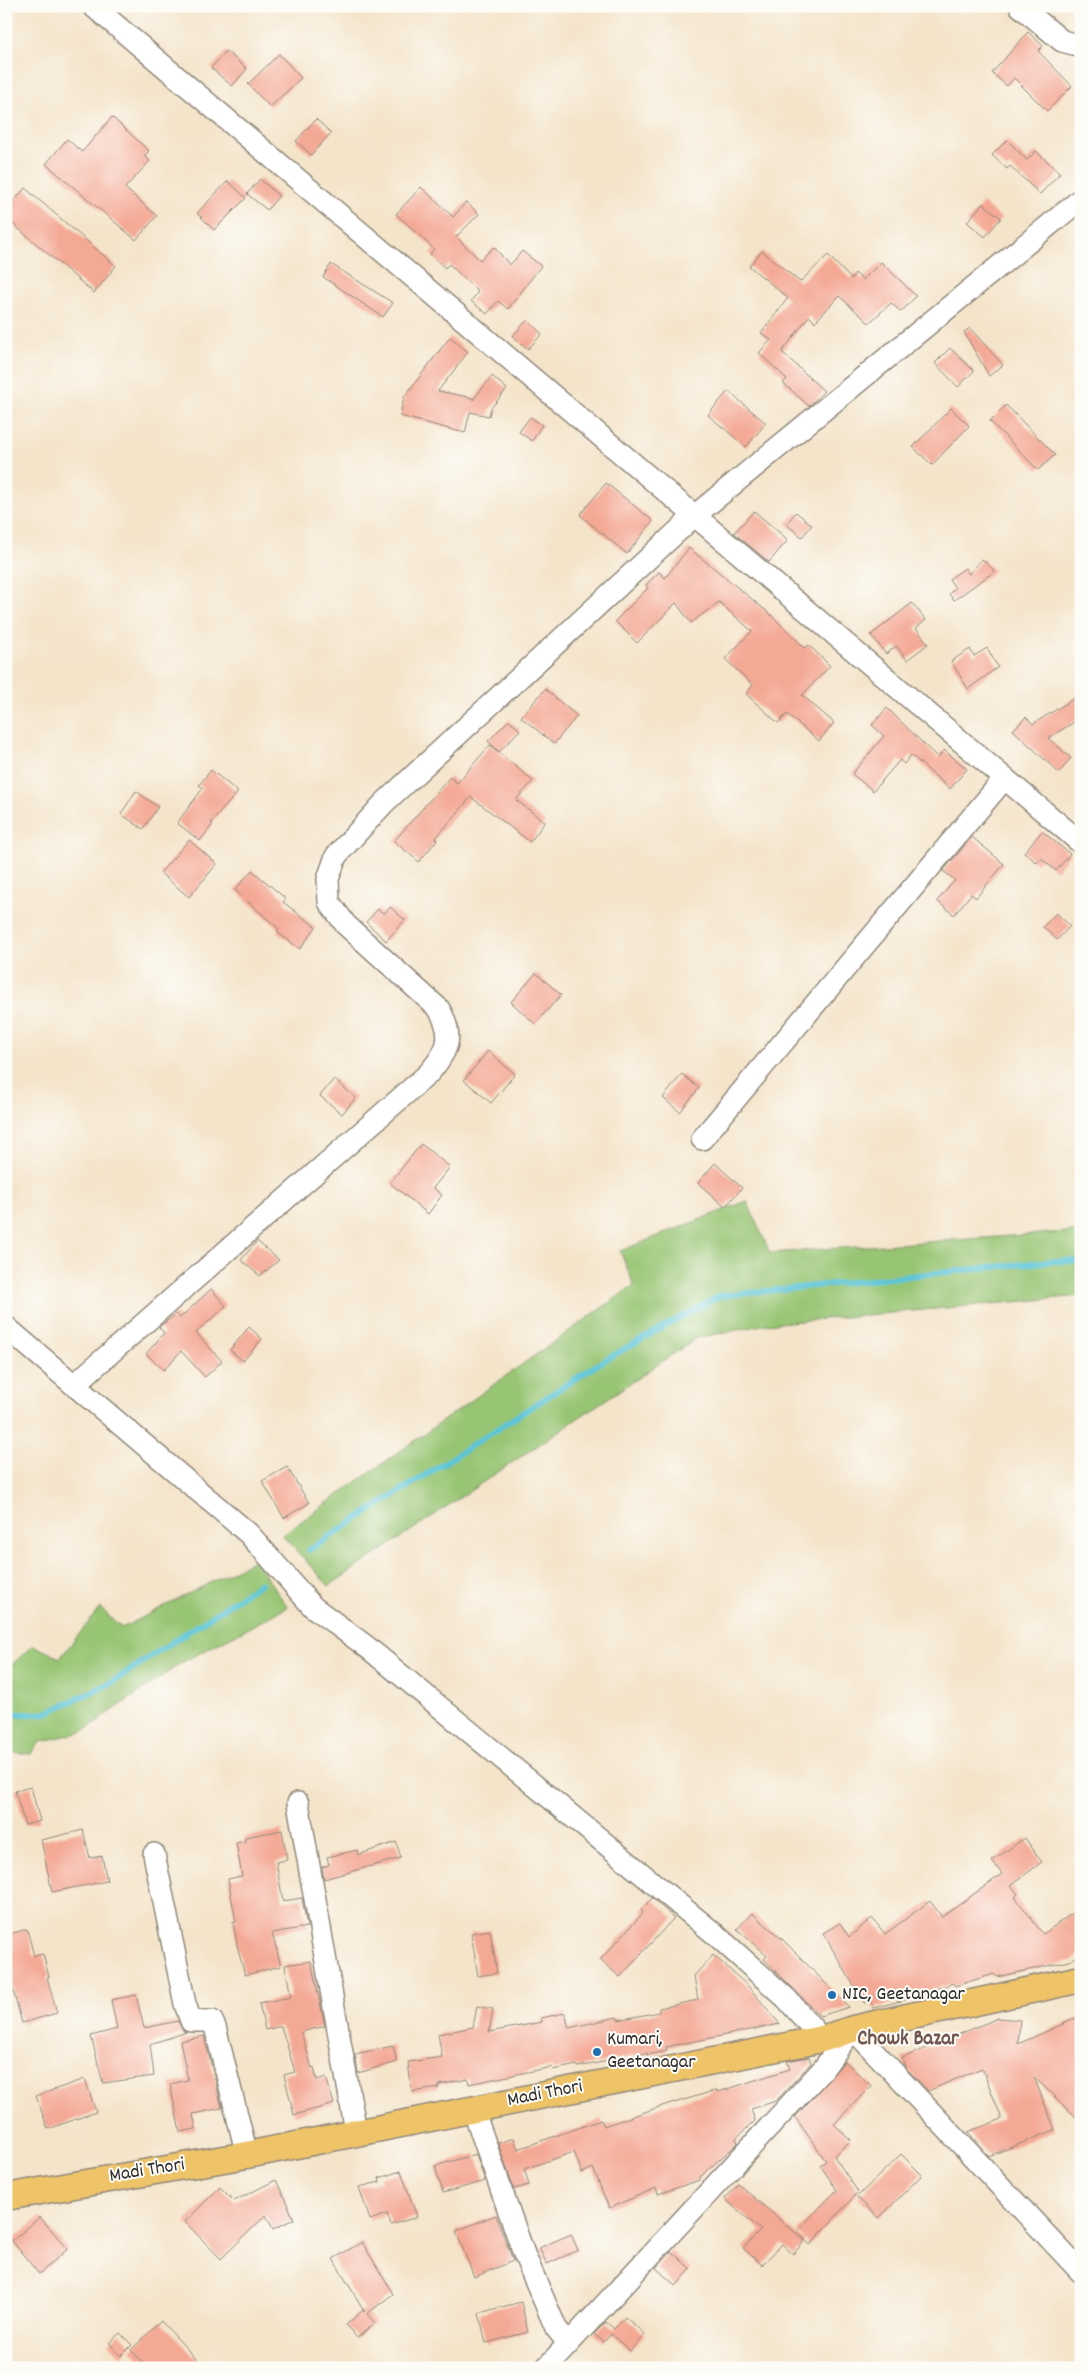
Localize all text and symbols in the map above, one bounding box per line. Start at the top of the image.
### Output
place label: NIC, Geetanagar [842,1981,966,2009]
marker: NIC, Geetanagar [826,1989,838,2001]
district label: Chowk Bazar [857,2025,960,2055]
place label: Kumari, Geetanagar [607,2026,696,2077]
marker: Kumari, Geetanagar [591,2046,603,2058]
street label: Madi Thori [505,2073,585,2115]
street label: Madi Thori [107,2151,187,2191]

